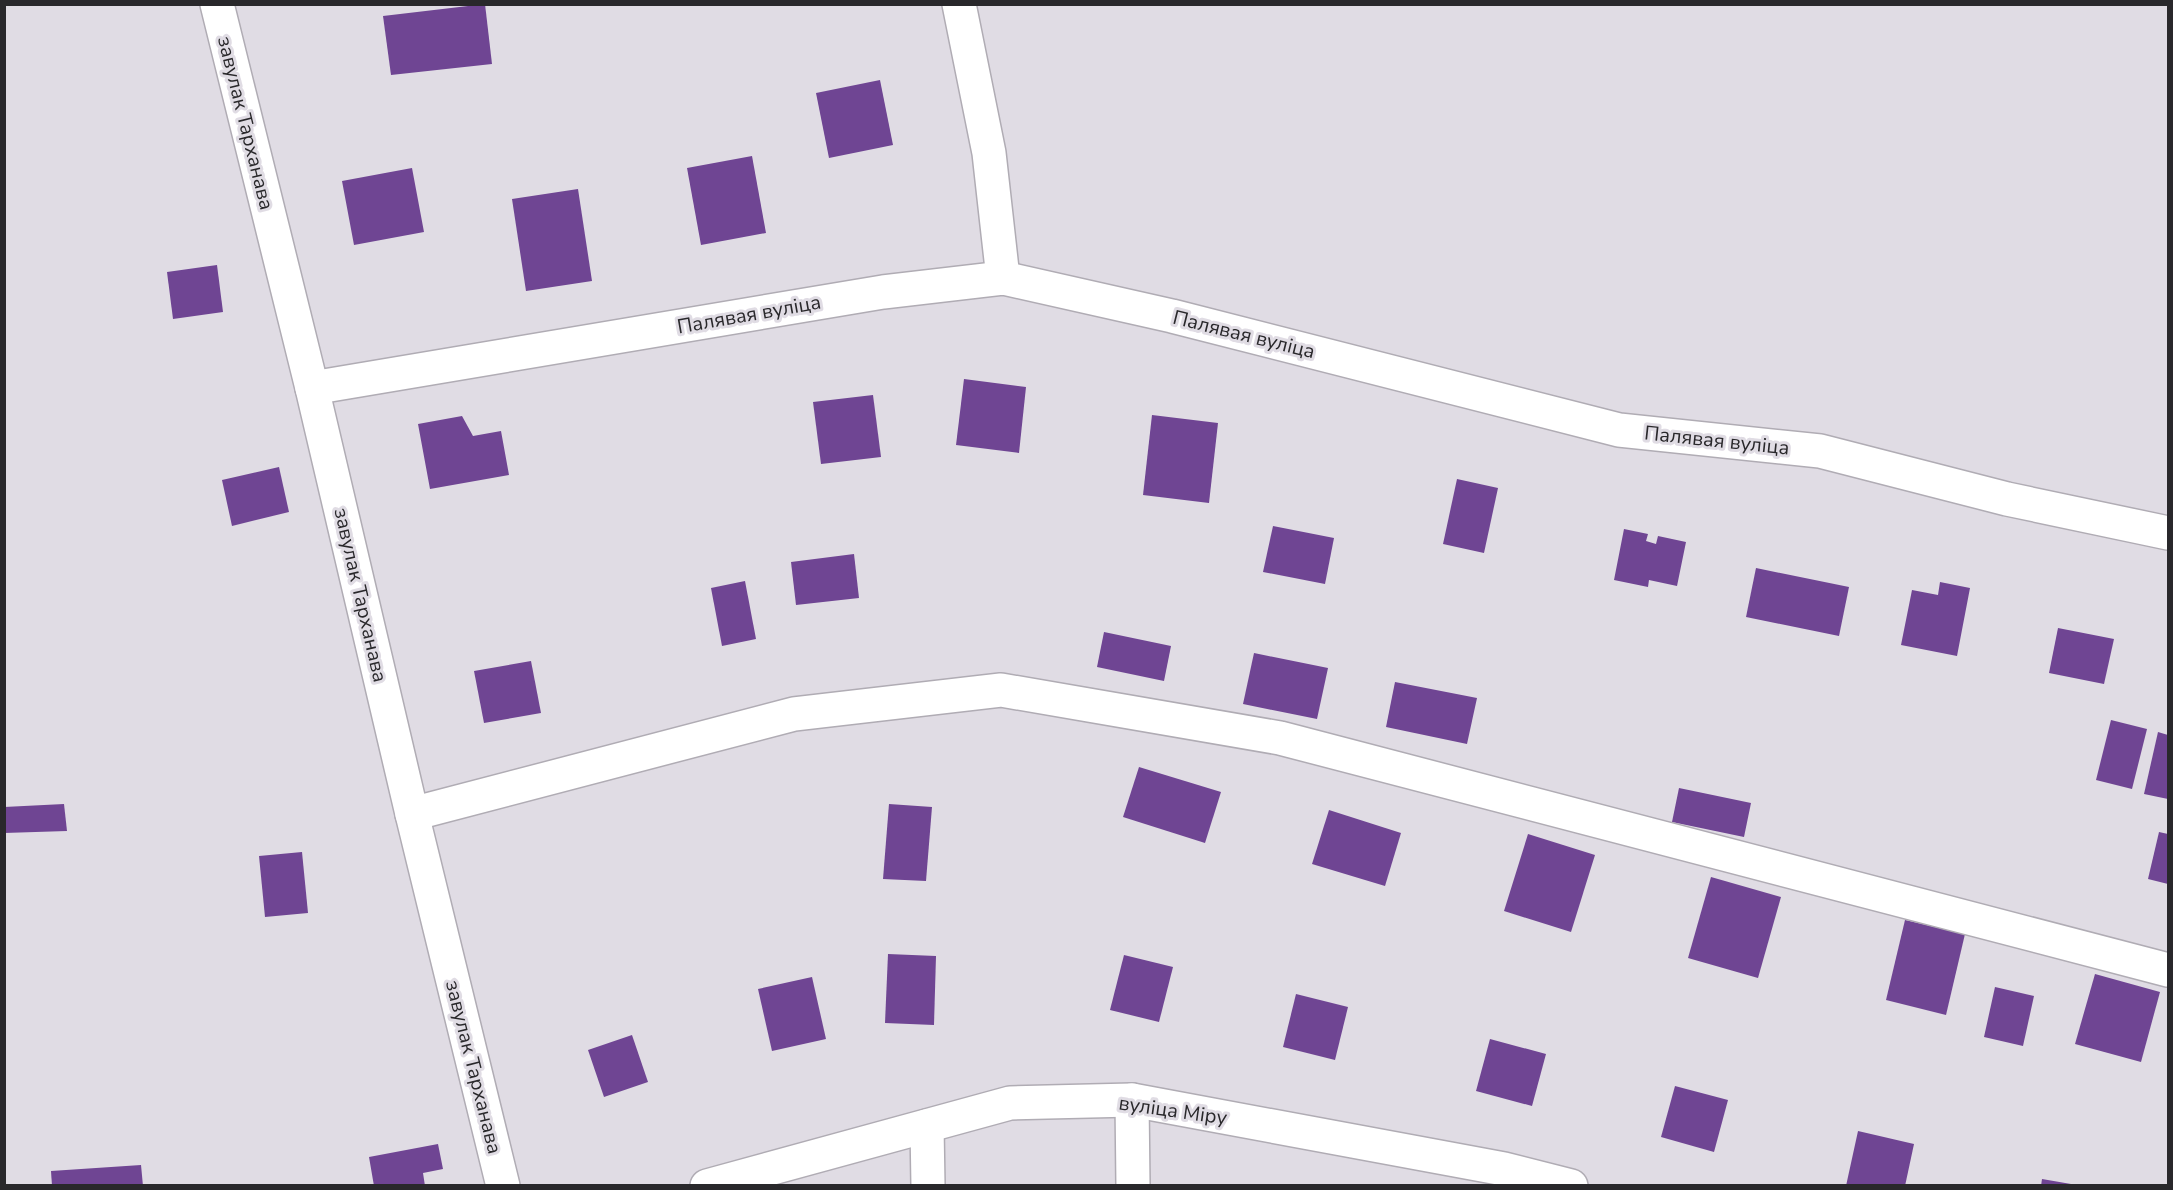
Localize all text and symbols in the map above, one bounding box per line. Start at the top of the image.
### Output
street label: завулак Тарханава [211,33,280,213]
street label: Палявая вуліца [675,289,823,340]
street label: Палявая вуліца [1170,304,1318,365]
street label: Палявая вуліца [1643,419,1791,462]
street label: завулак Тарханава [327,505,394,685]
street label: завулак Тарханава [439,977,508,1157]
street label: вуліца Міру [1117,1090,1229,1132]

